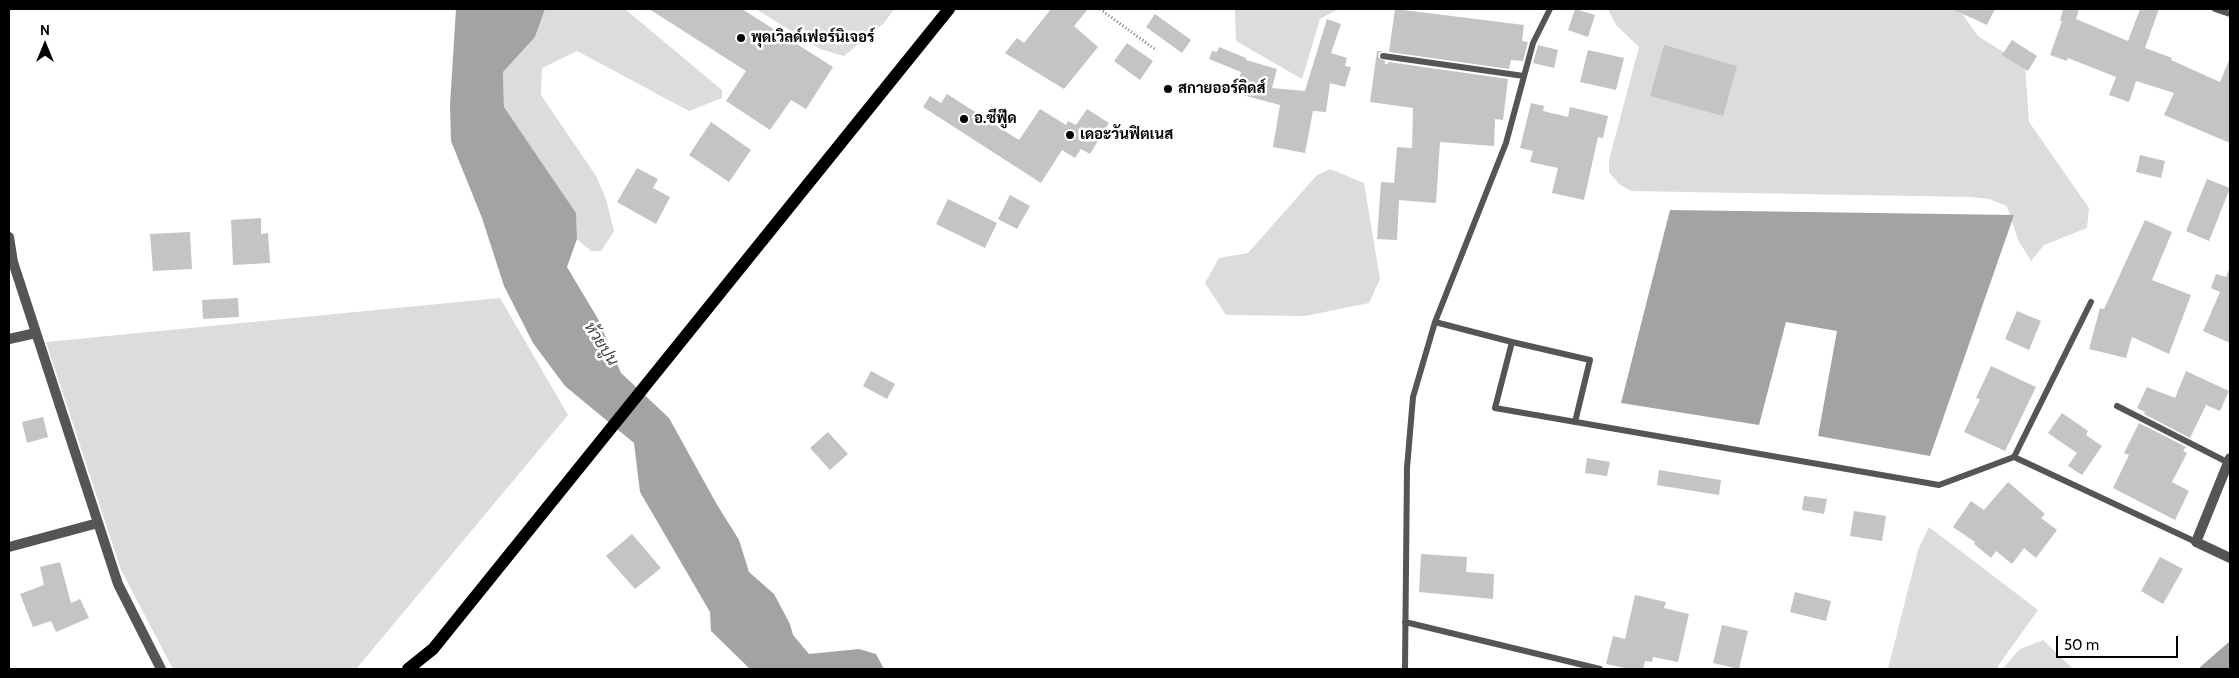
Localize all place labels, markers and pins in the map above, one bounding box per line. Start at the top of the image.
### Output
place label: พุดเวิลด์เฟอร์นิเจอร์ [751,29,875,47]
marker: พุดเวิลด์เฟอร์นิเจอร์ [735,32,747,44]
place label: สกายออร์คิดส์ [1178,80,1265,98]
marker: สกายออร์คิดส์ [1162,83,1174,95]
place label: อ.ซีฟู๊ด [974,110,1017,128]
marker: อ.ซีฟู๊ด [958,113,970,125]
place label: เดอะวันฟิตเนส [1080,126,1173,144]
marker: เดอะวันฟิตเนส [1064,129,1076,141]

